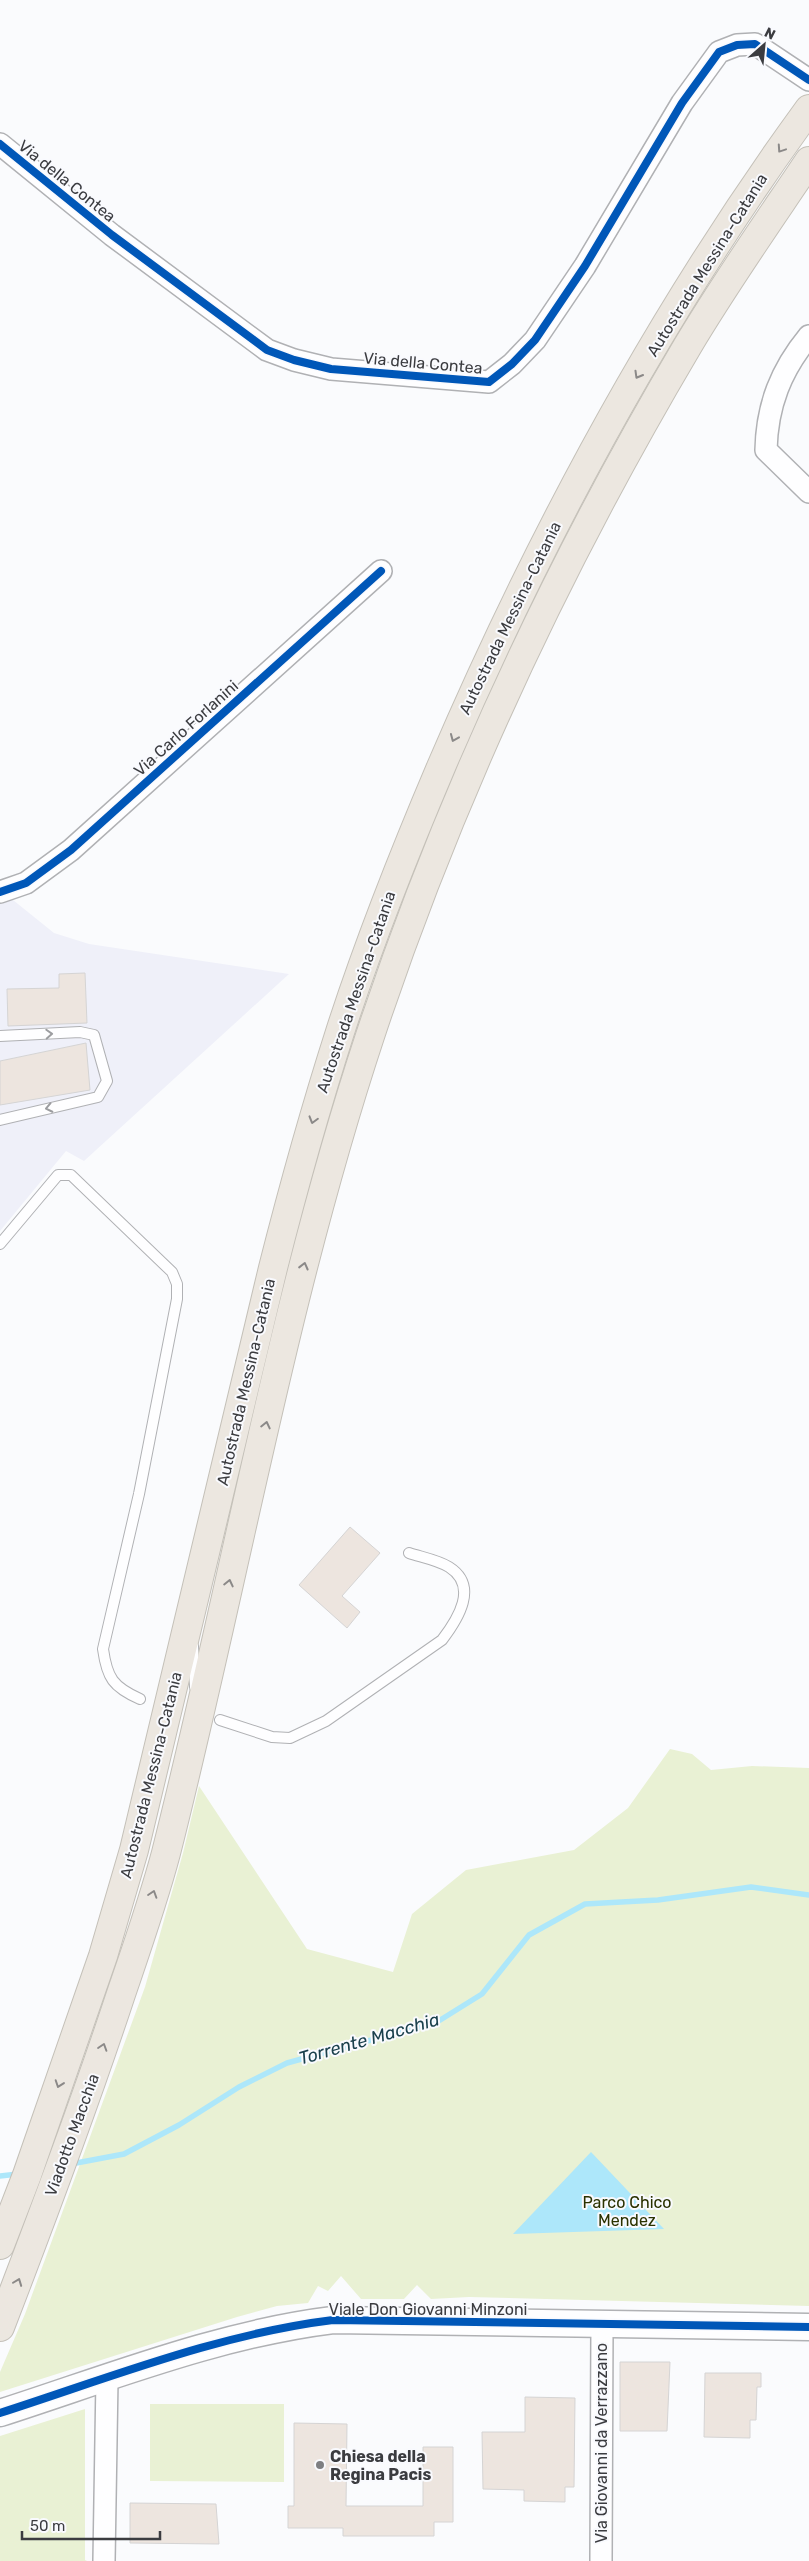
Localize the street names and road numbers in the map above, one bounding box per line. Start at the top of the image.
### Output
street label: Via della Contea [15,136,119,226]
street label: Autostrada Messina-Catania [643,170,771,360]
street label: Via della Contea [363,348,483,378]
street label: Autostrada Messina-Catania [455,518,565,718]
street label: Via Carlo Forlanini [130,676,242,780]
street label: Autostrada Messina-Catania [312,889,400,1095]
street label: Autostrada Messina-Catania [213,1276,279,1488]
street label: Autostrada Messina-Catania [116,1670,186,1880]
street label: Viadotto Macchia [41,2071,103,2199]
street label: Viale Don Giovanni Minzoni [328,2300,528,2319]
street label: Via Giovanni da Verrazzano [592,2343,611,2543]

